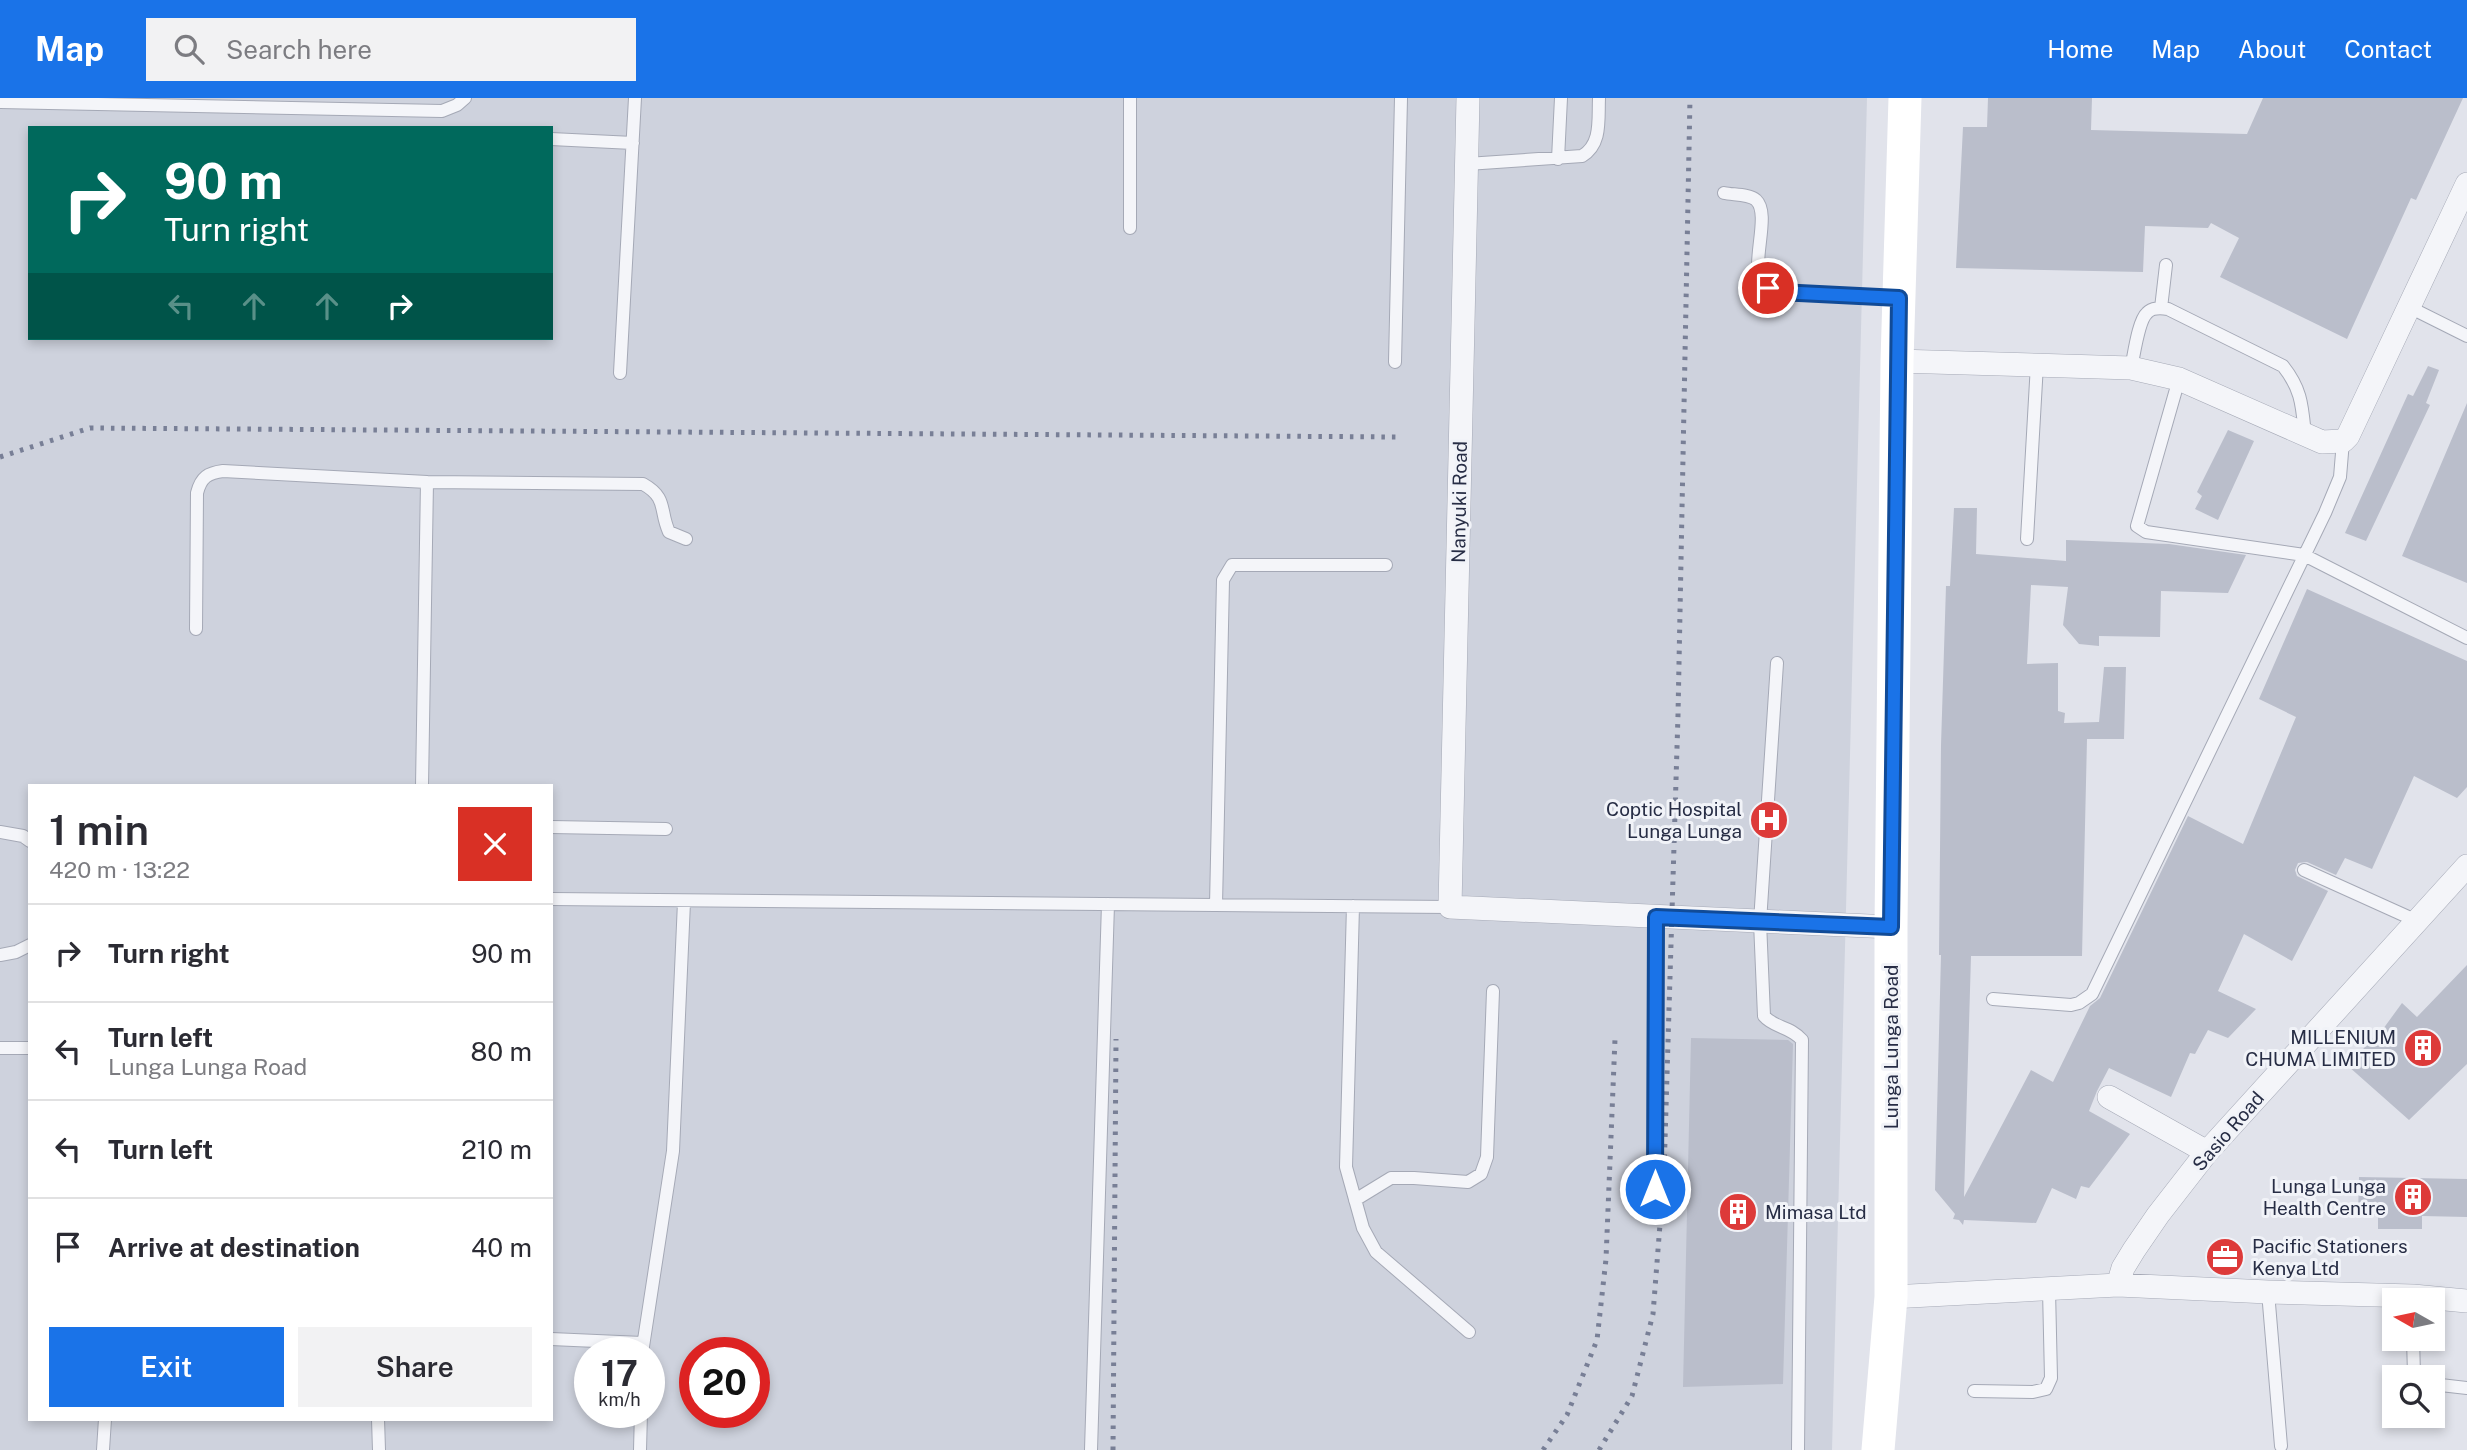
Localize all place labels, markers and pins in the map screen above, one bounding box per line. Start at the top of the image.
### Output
pin [1738,258,1798,318]
place label: Coptic Hospital Lunga Lunga [1606,798,1742,842]
hospital icon: Coptic Hospital Lunga Lunga [1748,799,1790,841]
place label: MILLENIUM CHUMA LIMITED [2245,1026,2396,1070]
building icon: MILLENIUM CHUMA LIMITED [2402,1027,2444,1069]
place label: Lunga Lunga Health Centre [2263,1175,2386,1219]
building icon: Lunga Lunga Health Centre [2392,1176,2434,1218]
building icon: Mimasa Ltd [1717,1191,1759,1233]
place label: Mimasa Ltd [1765,1201,1867,1223]
place label: Pacific Stationers Kenya Ltd [2252,1235,2408,1279]
office icon: Pacific Stationers Kenya Ltd [2204,1236,2246,1278]

